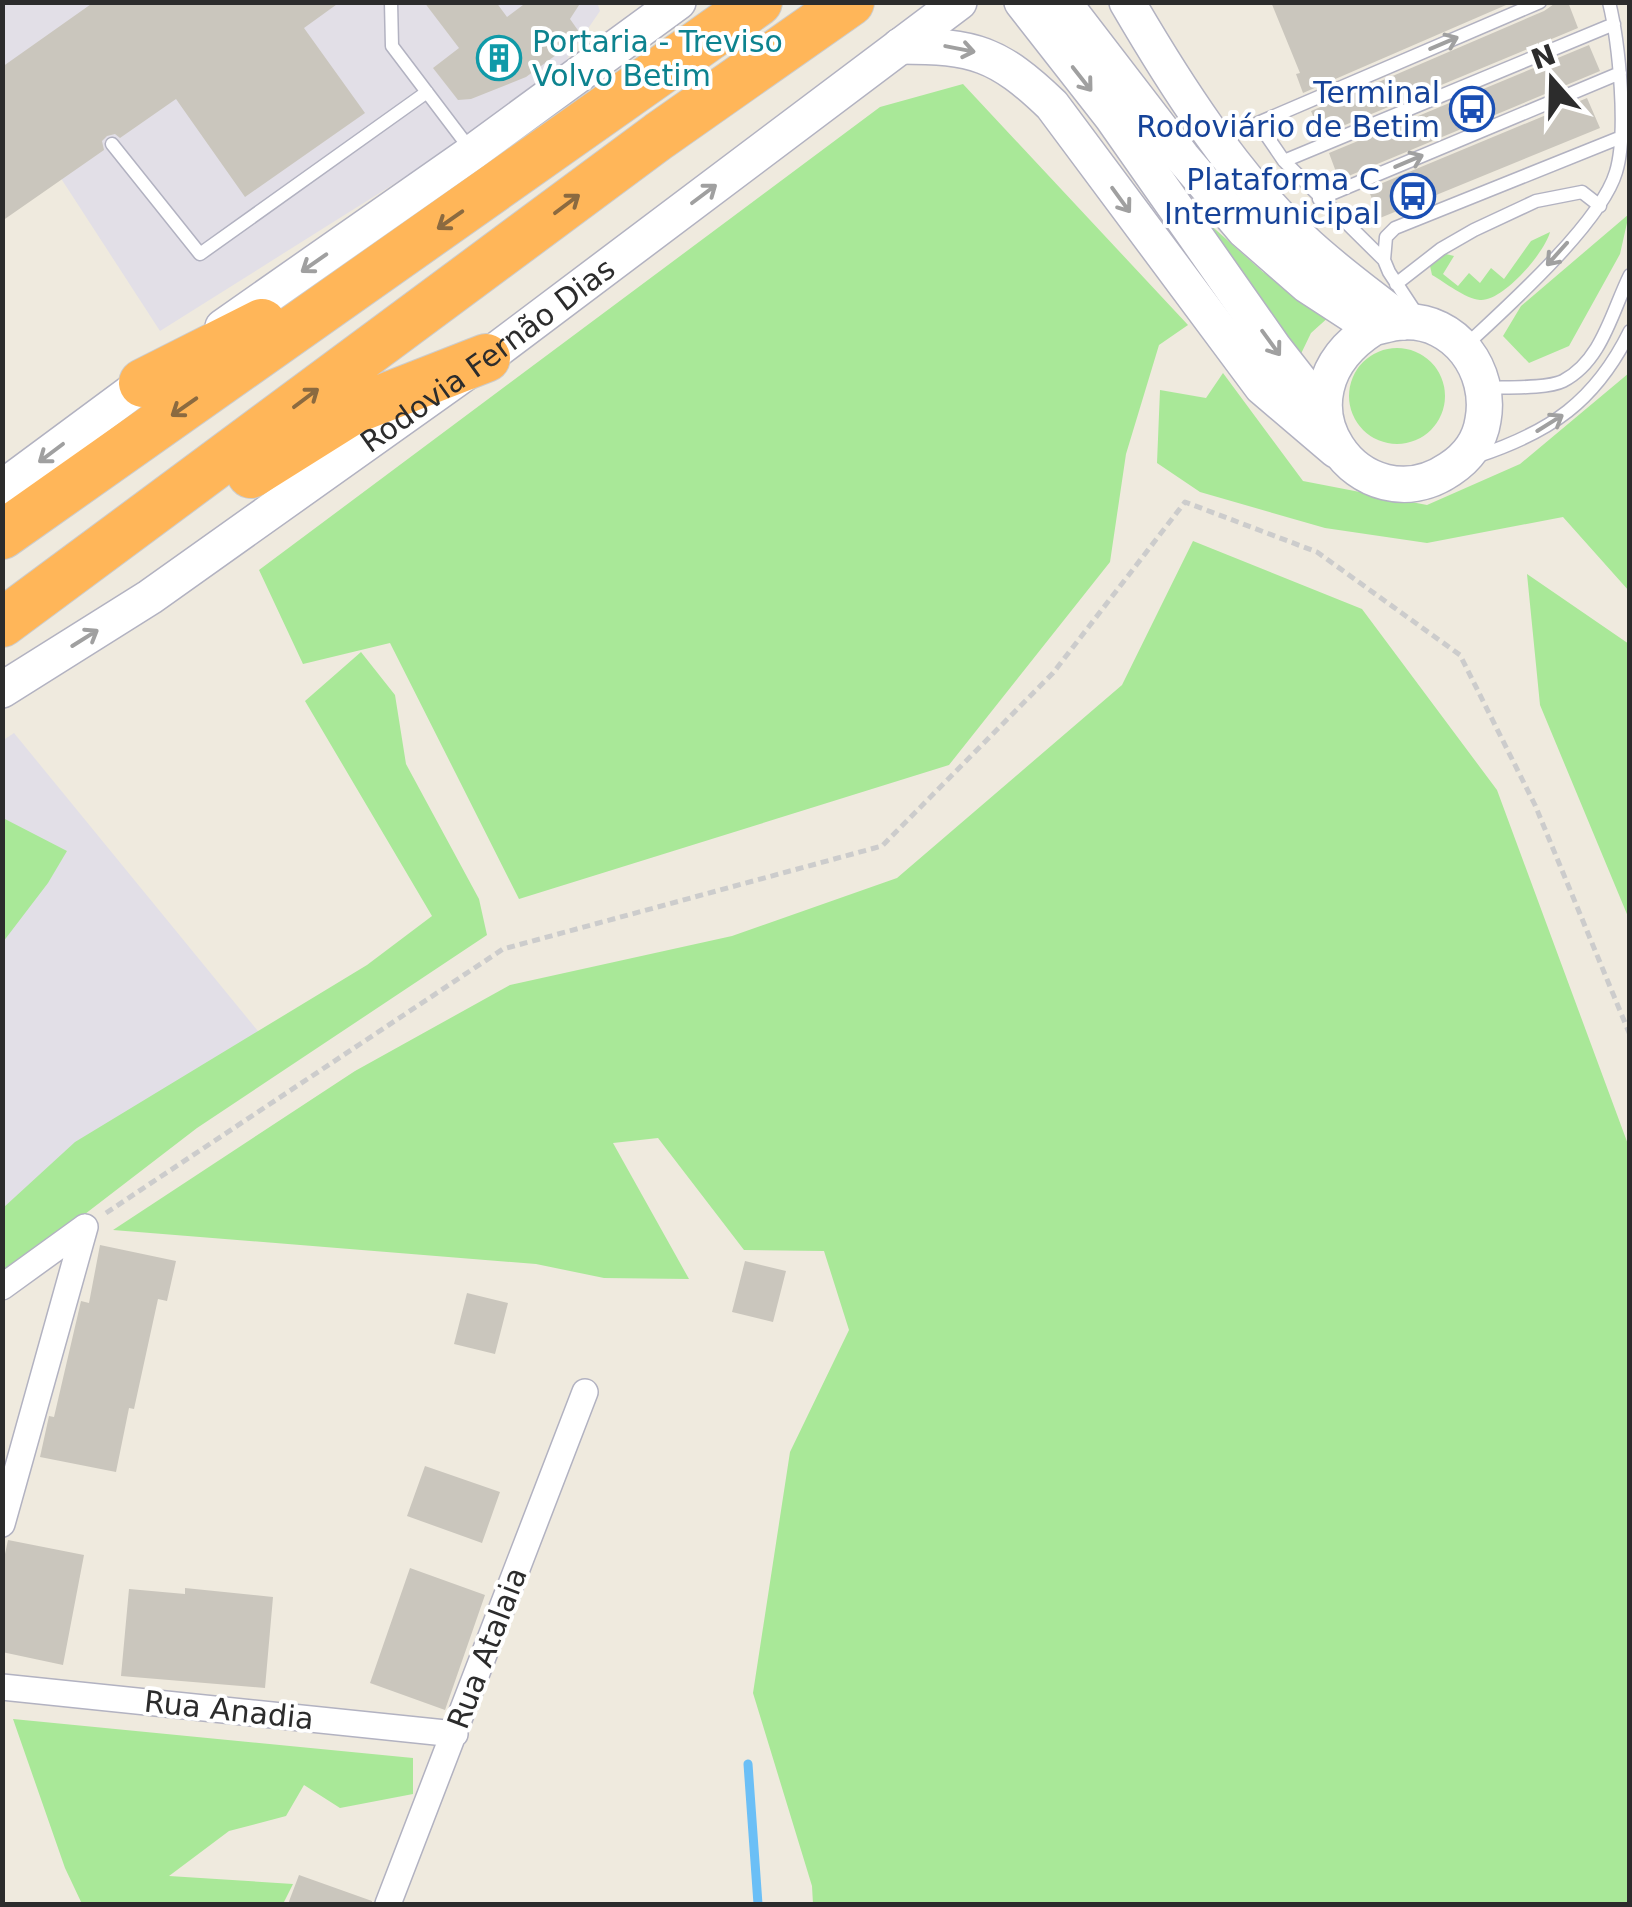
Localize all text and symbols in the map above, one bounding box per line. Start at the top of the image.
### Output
place label: Portaria - Treviso Volvo Betim [532,24,783,93]
north arrow [1502,30,1602,130]
one-way arrow [1428,33,1459,51]
building icon: Portaria - Treviso Volvo Betim [476,35,522,81]
text: N [1527,37,1560,76]
one-way arrow [943,41,975,60]
one-way arrow [1071,65,1092,92]
place label: Terminal Rodoviário de Betim [1136,75,1440,144]
bus stop icon: Terminal Rodoviário de Betim [1449,86,1495,132]
one-way arrow [1393,151,1424,169]
place label: Plataforma C Intermunicipal [1164,162,1380,231]
bus stop icon: Plataforma C Intermunicipal [1390,173,1436,219]
one-way arrow [690,184,717,205]
one-way arrow [1110,185,1131,213]
one-way arrow [553,194,580,215]
one-way arrow [436,209,464,230]
one-way arrow [1546,241,1569,266]
street label: Rodovia Fernão Dias [354,250,621,459]
one-way arrow [301,252,329,273]
one-way arrow [1260,329,1281,356]
one-way arrow [292,388,319,409]
one-way arrow [171,396,198,417]
one-way arrow [1535,413,1564,434]
one-way arrow [38,442,64,464]
one-way arrow [70,628,99,648]
street label: Rua Atalaia [440,1562,534,1734]
street label: Rua Anadia [143,1684,315,1736]

